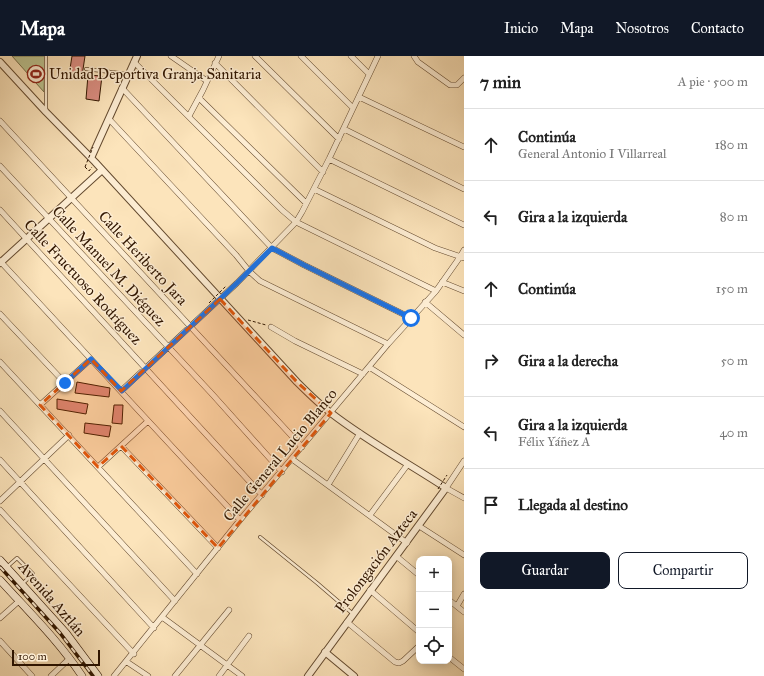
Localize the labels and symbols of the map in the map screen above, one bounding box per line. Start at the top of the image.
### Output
sports icon: Unidad Deportiva Granja Sanitaria [26,64,46,84]
place label: Unidad Deportiva Granja Sanitaria [49,65,262,83]
street label: Calle Manuel M. Diéguez [49,202,169,330]
street label: Calle Heriberto Jara [94,207,192,310]
street label: Calle Fructuoso Rodríguez [20,216,146,348]
route start [402,309,420,327]
route end [56,374,74,392]
street label: Calle General Lucio Blanco [219,385,341,525]
street label: Prolongación Azteca [331,505,421,616]
street label: Avenida Aztlán [14,557,89,640]
scale bar [12,648,100,667]

